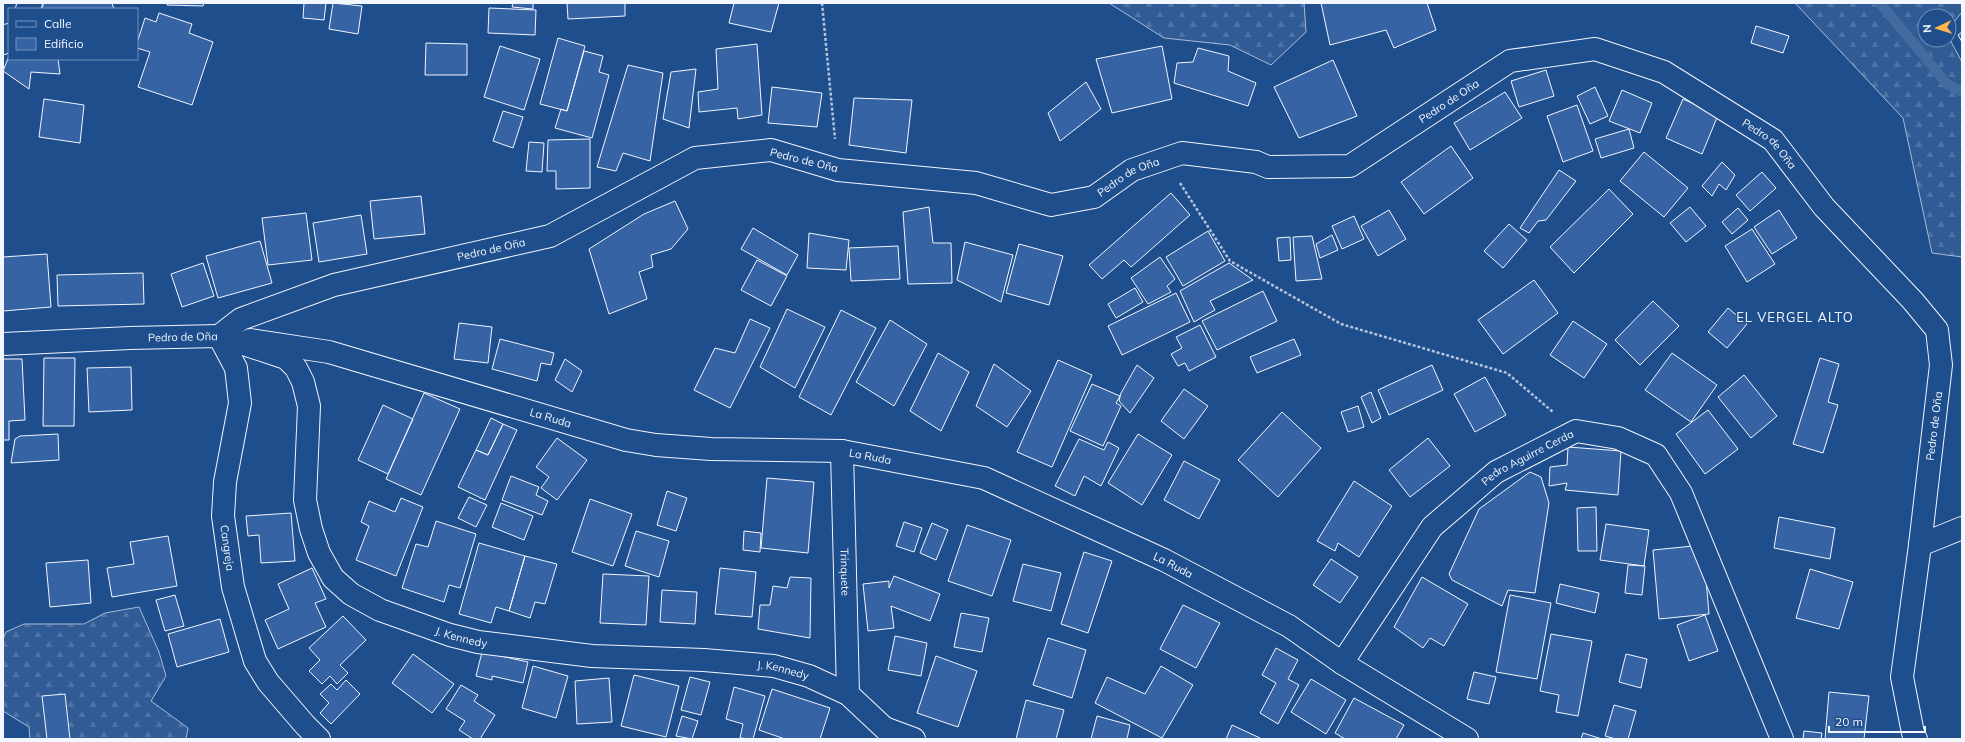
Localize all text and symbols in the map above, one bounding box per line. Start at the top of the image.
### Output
legend [8,8,138,60]
north arrow [1917,8,1957,48]
text: Calle [44,16,71,31]
text: N [1920,24,1934,33]
text: Edificio [44,36,84,51]
street label: Pedro de Oña [1416,76,1482,126]
street label: Pedro de Oña [1740,116,1800,172]
street label: Pedro de Oña [769,145,839,175]
street label: Pedro de Oña [1094,154,1161,200]
street label: Pedro de Oña [456,235,527,264]
district label: EL VERGEL ALTO [1736,309,1854,325]
street label: Pedro de Oña [148,329,218,345]
street label: Pedro de Oña [1923,391,1945,461]
street label: La Ruda [528,405,573,430]
street label: Pedro Aguirre Cerda [1478,426,1576,488]
street label: La Ruda [848,446,893,467]
street label: Cangreja [217,524,238,572]
street label: Trinquete [837,548,853,596]
street label: La Ruda [1151,549,1195,581]
street label: J. Kennedy [434,623,488,650]
street label: J. Kennedy [756,658,811,683]
scale bar [1829,708,1925,734]
text: 20 m [1835,714,1863,729]

